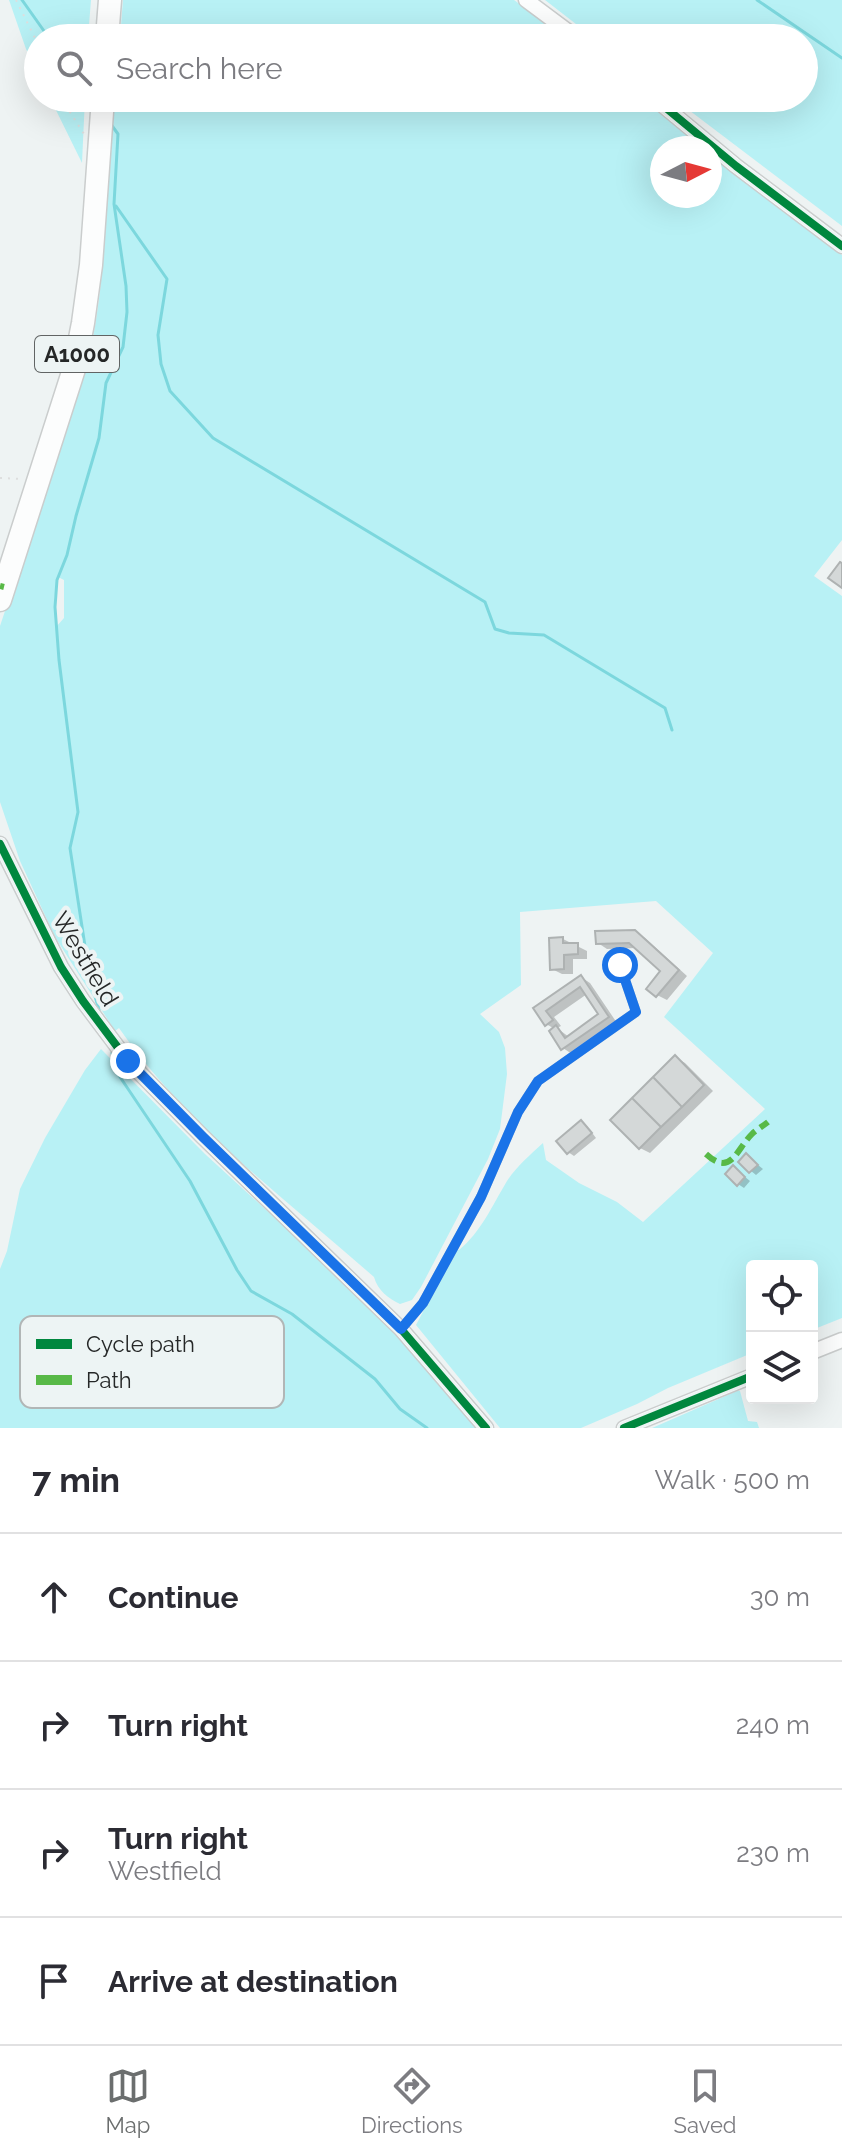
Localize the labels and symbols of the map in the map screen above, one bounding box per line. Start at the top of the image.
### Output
north arrow [650,136,722,208]
road number: A1000 [35,336,119,372]
street label: Westfield [46,906,125,1011]
route start [602,947,638,983]
route end [110,1043,146,1079]
legend [20,1316,284,1408]
text: Cycle path [86,1331,195,1357]
text: Path [86,1367,132,1393]

